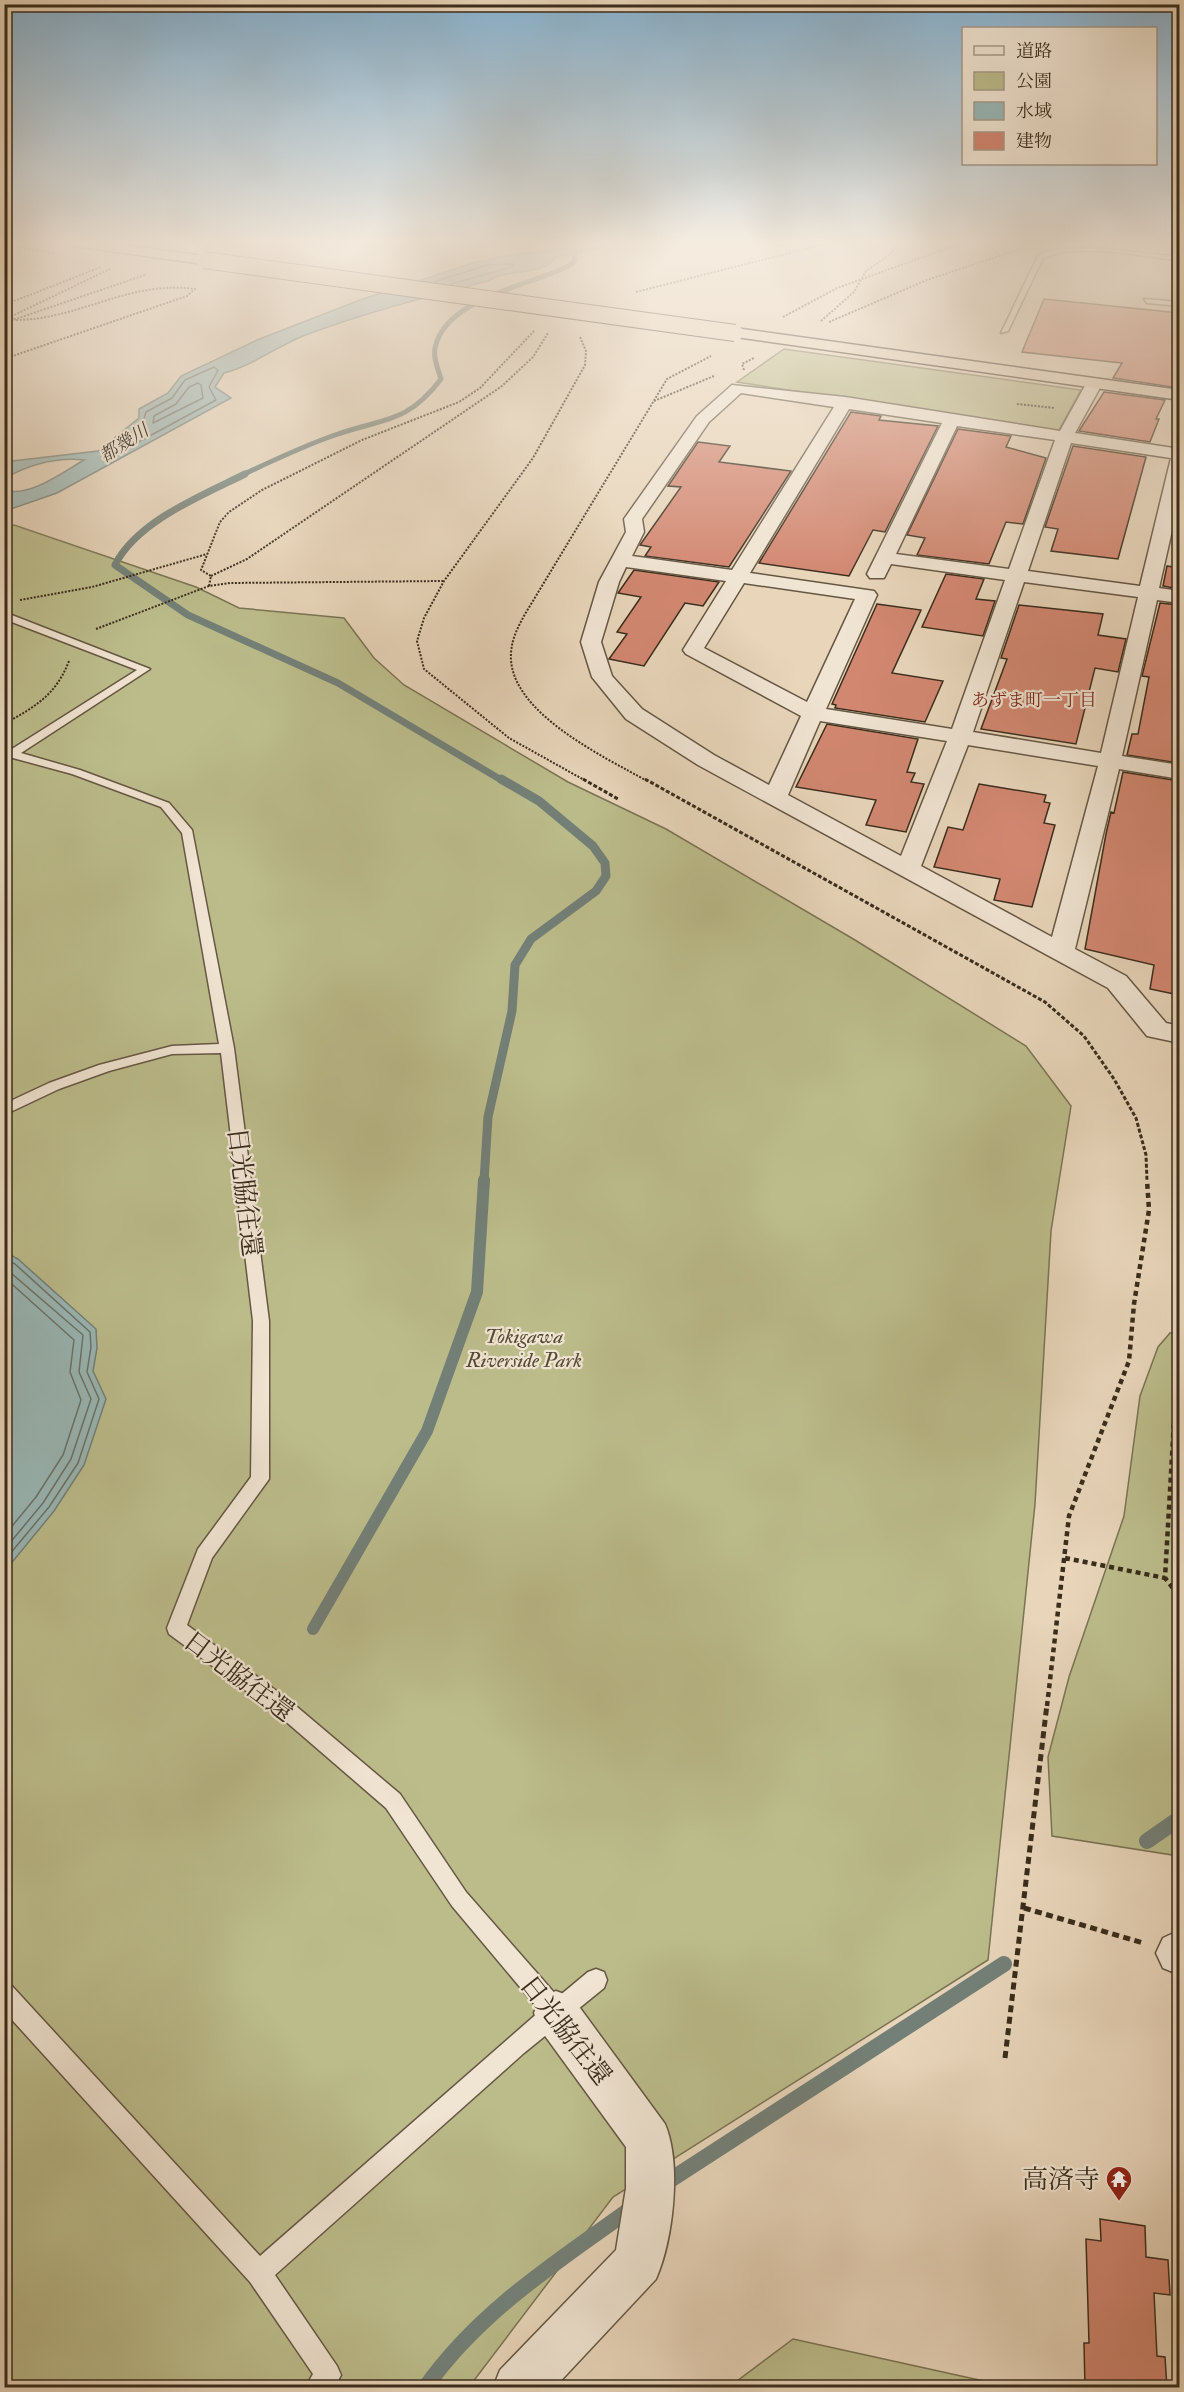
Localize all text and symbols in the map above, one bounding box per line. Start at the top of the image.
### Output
legend [962,27,1157,165]
text: 道路 [1016,40,1052,63]
text: 公園 [1016,70,1052,93]
text: 水域 [1016,100,1052,123]
text: 建物 [1016,130,1052,153]
water label: 都幾川 [95,418,155,468]
district label: あずま町一丁目 [971,689,1097,712]
street label: 日光脇往還 [220,1126,268,1259]
park label: Tokigawa Riverside Park [465,1323,582,1374]
street label: 日光脇往還 [177,1625,300,1729]
street label: 日光脇往還 [513,1970,618,2092]
place label: 高済寺 [1022,2164,1100,2196]
temple icon: 高済寺 [1104,2164,1134,2202]

